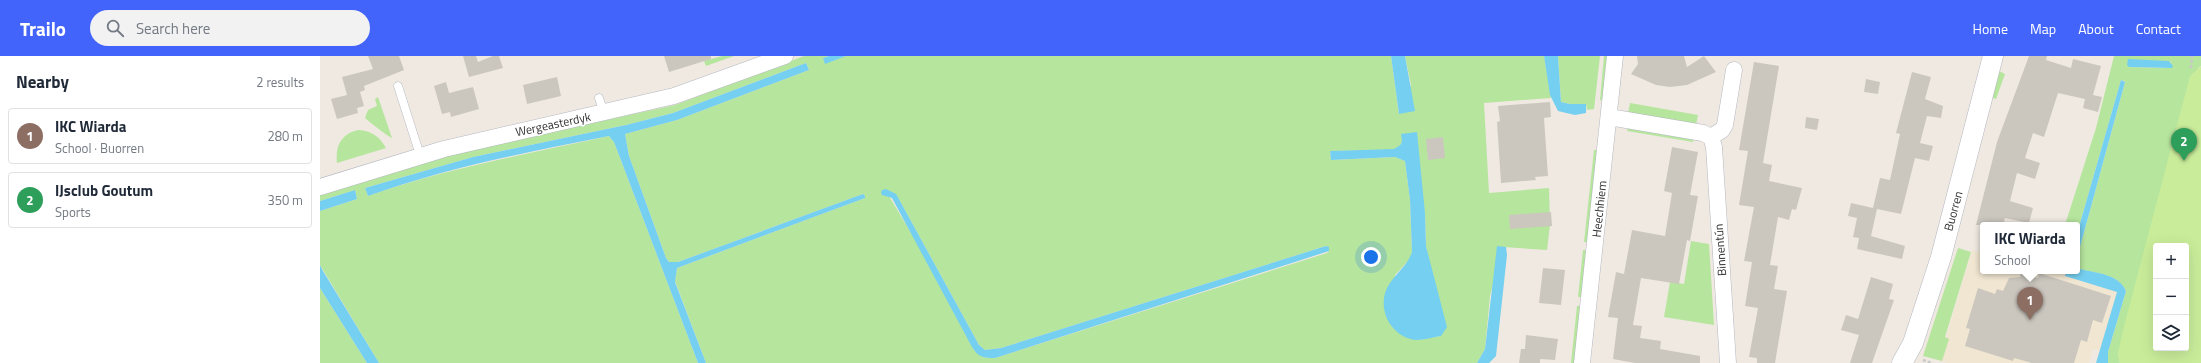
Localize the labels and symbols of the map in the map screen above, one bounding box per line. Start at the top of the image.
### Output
street label: Wergeasterdyk [514,107,593,141]
pin: 2 [2171,128,2197,161]
street label: Heechhiem [1587,180,1611,238]
street label: Buorren [1939,189,1967,233]
street label: Binnentún [1709,223,1731,277]
your location [1361,247,1381,267]
pin: 1 [2017,287,2043,320]

